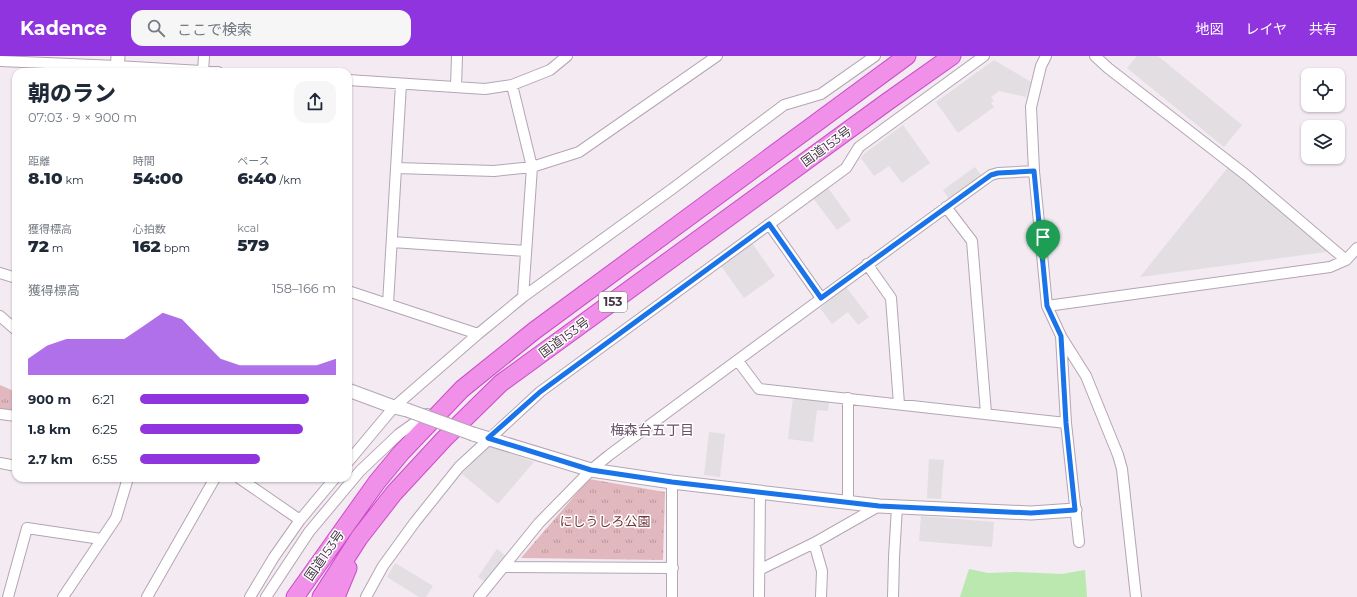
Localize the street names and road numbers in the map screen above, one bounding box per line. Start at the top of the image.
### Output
street label: 国道153号 [798,122,854,170]
road number: 153 [599,292,627,312]
street label: 国道153号 [536,313,592,361]
street label: 国道153号 [301,527,347,583]

